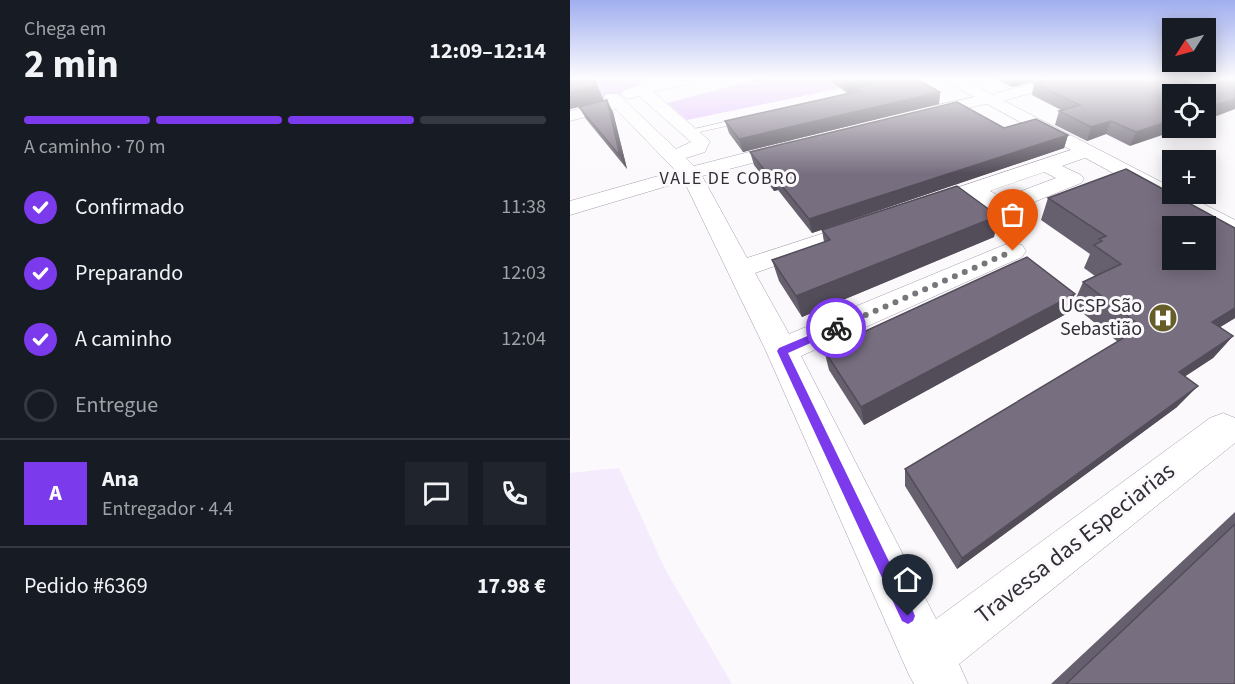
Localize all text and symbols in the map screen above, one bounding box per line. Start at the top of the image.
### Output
text: Chega em [24,15,106,43]
north arrow [1162,18,1216,72]
map controls [1162,18,1216,270]
text: 12:09–12:14 [429,35,546,67]
text: 2 min [24,37,119,93]
button: locate [1162,84,1216,138]
text: A caminho · 70 m [24,133,165,161]
button: + [1162,150,1216,204]
district label: VALE DE COBRO [660,166,798,191]
pin [987,189,1038,251]
icon: check [24,191,57,224]
text: Confirmado [75,191,184,223]
text: 11:38 [501,193,546,221]
icon: bag [996,198,1029,231]
button: − [1162,216,1216,270]
icon: check [24,257,57,290]
text: Preparando [75,257,183,289]
text: 12:03 [501,259,546,287]
place label: UCSP São Sebastião [1060,292,1142,343]
courier [806,298,866,358]
hospital icon: UCSP São Sebastião [1147,302,1179,334]
icon: bike [820,312,853,345]
icon: check [24,323,57,356]
text: A caminho [75,323,172,355]
text: 12:04 [501,325,546,353]
text: Entregue [75,389,158,421]
street label: Travessa das Especiarias [968,454,1182,632]
button: chat [405,462,468,525]
button: phone [483,462,546,525]
text: Ana [102,463,139,495]
text: A [49,477,62,509]
text: Entregador · 4.4 [102,495,233,523]
pin [882,554,933,616]
icon: home [891,563,924,596]
text: Pedido #6369 [24,570,148,602]
text: 17.98 € [477,570,546,602]

